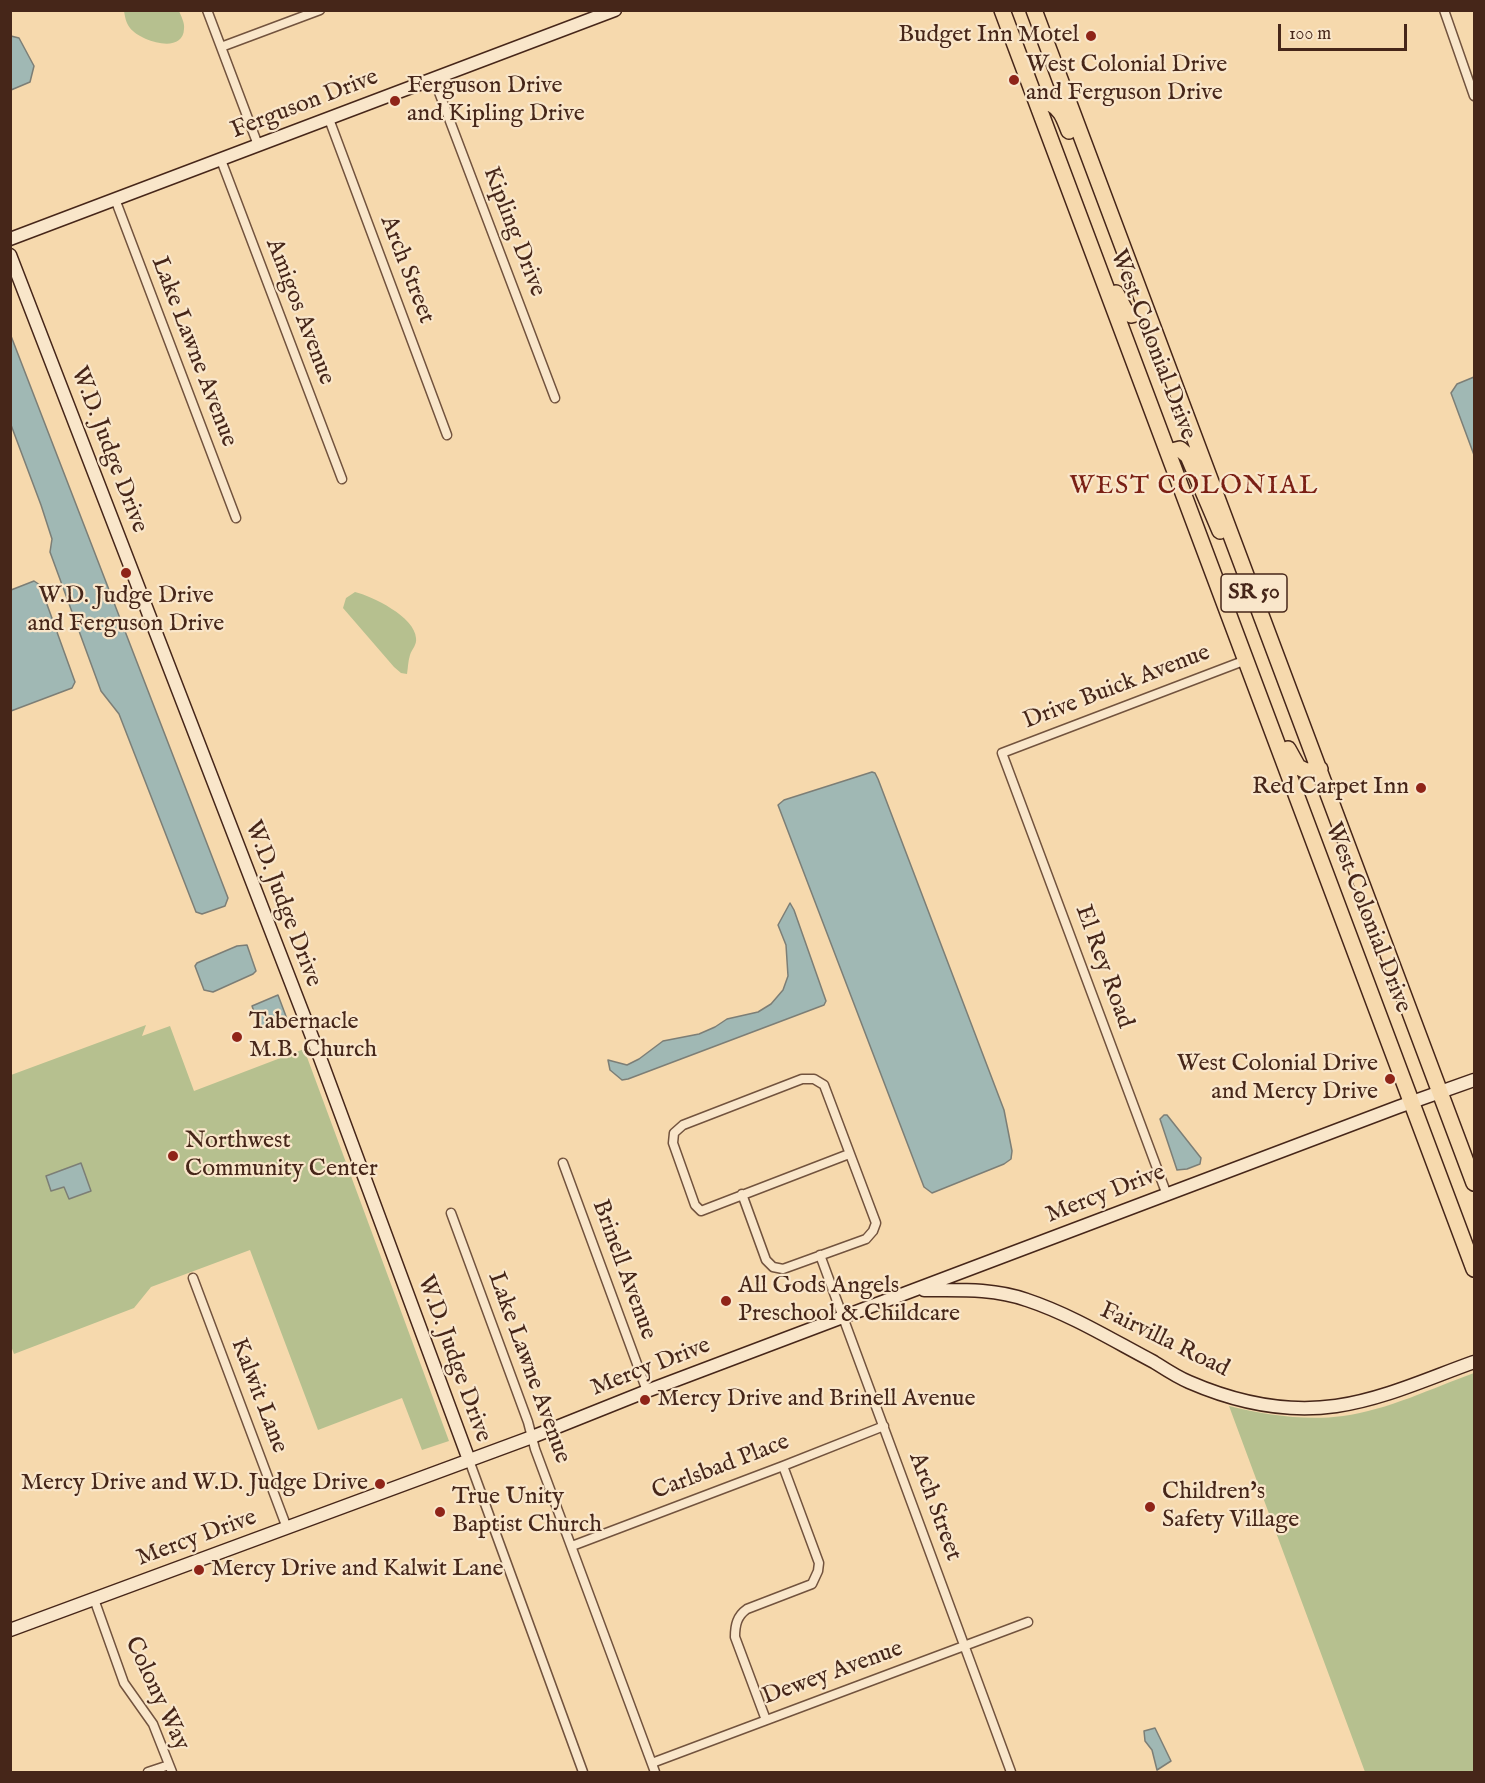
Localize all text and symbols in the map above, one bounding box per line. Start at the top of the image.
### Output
scale bar [1281,12,1410,50]
place label: Budget Inn Motel [898,22,1079,50]
text: 100 m [1289,23,1331,46]
marker: Budget Inn Motel [1084,29,1098,43]
place label: West Colonial Drive and Ferguson Drive [1026,52,1227,108]
street label: Ferguson Drive [227,64,383,146]
place label: Ferguson Drive and Kipling Drive [407,73,585,129]
marker: West Colonial Drive and Ferguson Drive [1007,73,1021,87]
marker: Ferguson Drive and Kipling Drive [388,94,402,108]
street label: Kipling Drive [475,163,551,301]
street label: Arch Street [372,212,440,328]
street label: Amigos Avenue [258,235,340,389]
street label: West Colonial Drive [1103,246,1201,444]
street label: Lake Lawne Avenue [143,253,243,451]
street label: W.D. Judge Drive [63,363,153,537]
district label: WEST COLONIAL [1069,472,1319,504]
marker: W.D. Judge Drive and Ferguson Drive [119,566,133,580]
road number: SR 50 [1221,574,1287,612]
place label: W.D. Judge Drive and Ferguson Drive [28,583,224,639]
street label: Drive Buick Avenue [1020,639,1214,737]
place label: Red Carpet Inn [1252,774,1409,802]
marker: Red Carpet Inn [1414,781,1428,795]
street label: W.D. Judge Drive [237,817,327,991]
street label: West Colonial Drive [1318,819,1416,1017]
street label: El Rey Road [1067,902,1139,1032]
place label: Tabernacle M.B. Church [249,1009,377,1065]
marker: Tabernacle M.B. Church [230,1030,244,1044]
place label: West Colonial Drive and Mercy Drive [1177,1051,1378,1107]
marker: West Colonial Drive and Mercy Drive [1383,1072,1397,1086]
place label: Northwest Community Center [185,1128,378,1184]
marker: Northwest Community Center [166,1149,180,1163]
street label: Mercy Drive [1042,1159,1170,1231]
street label: Brinell Avenue [584,1196,662,1344]
street label: Lake Lawne Avenue [480,1268,576,1468]
street label: W.D. Judge Drive [409,1272,497,1446]
place label: All Gods Angels Preschool & Childcare [738,1273,960,1329]
marker: All Gods Angels Preschool & Childcare [719,1294,733,1308]
street label: Fairvilla Road [1095,1297,1233,1385]
street label: Mercy Drive [587,1332,715,1404]
street label: Kalwit Lane [223,1335,293,1457]
place label: Mercy Drive and Brinell Avenue [657,1386,976,1414]
marker: Mercy Drive and Brinell Avenue [638,1393,652,1407]
street label: Carlsbad Place [648,1429,794,1507]
street label: Arch Street [901,1449,967,1565]
place label: Mercy Drive and W.D. Judge Drive [21,1470,368,1498]
marker: Mercy Drive and W.D. Judge Drive [373,1477,387,1491]
place label: Children's Safety Village [1162,1479,1299,1535]
place label: True Unity Baptist Church [452,1484,602,1540]
marker: Children's Safety Village [1143,1500,1157,1514]
street label: Mercy Drive [133,1504,261,1574]
marker: True Unity Baptist Church [433,1505,447,1519]
place label: Mercy Drive and Kalwit Lane [211,1556,503,1584]
marker: Mercy Drive and Kalwit Lane [192,1563,206,1577]
street label: Colony Way [117,1633,195,1755]
street label: Dewey Avenue [759,1635,907,1713]

